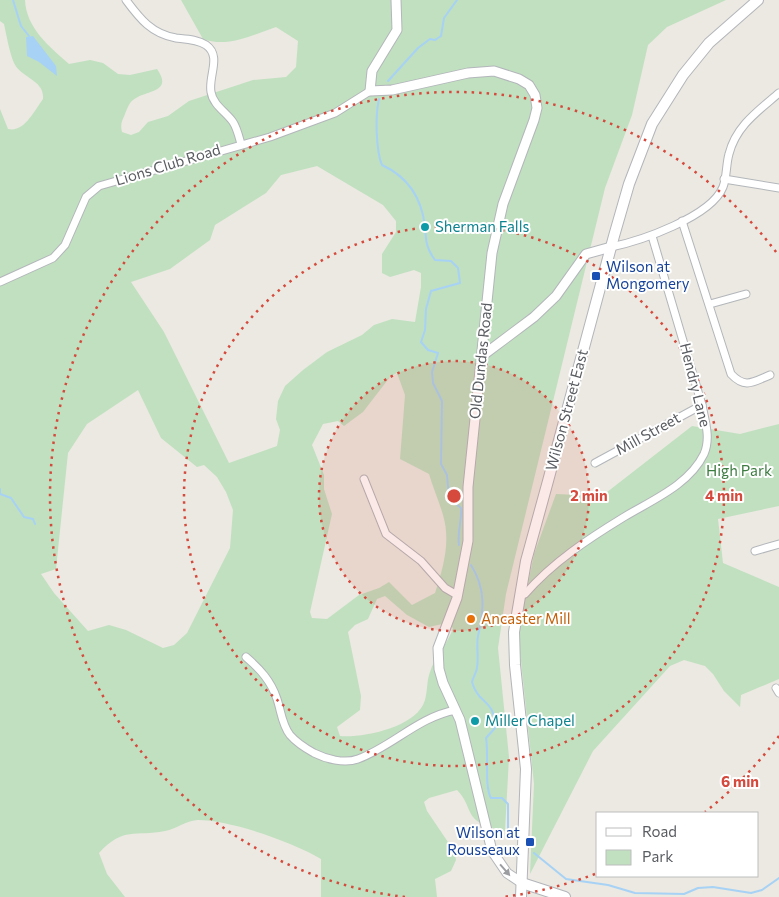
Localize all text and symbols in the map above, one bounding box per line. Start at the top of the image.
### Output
street label: Lions Club Road [113,140,222,189]
place label: Sherman Falls [435,217,529,235]
marker: Sherman Falls [419,221,431,233]
place label: Wilson at Mongomery [606,257,690,292]
marker: Wilson at Mongomery [590,270,602,282]
street label: Old Dundas Road [465,302,495,420]
street label: Hendry Lane [677,341,715,429]
street label: Wilson Street East [541,347,591,473]
street label: Mill Street [612,408,683,458]
park label: High Park [706,461,772,479]
text: 2 min [570,486,608,504]
text: 4 min [705,486,743,504]
centre of rings [445,487,463,505]
place label: Ancaster Mill [481,609,571,627]
marker: Ancaster Mill [465,613,477,625]
place label: Miller Chapel [485,711,575,729]
marker: Miller Chapel [469,715,481,727]
text: 6 min [721,772,759,790]
legend [596,812,759,877]
text: Road [642,822,677,840]
place label: Wilson at Rousseaux [447,823,520,858]
marker: Wilson at Rousseaux [524,836,536,848]
text: Park [642,847,673,865]
one-way arrow [499,863,510,876]

